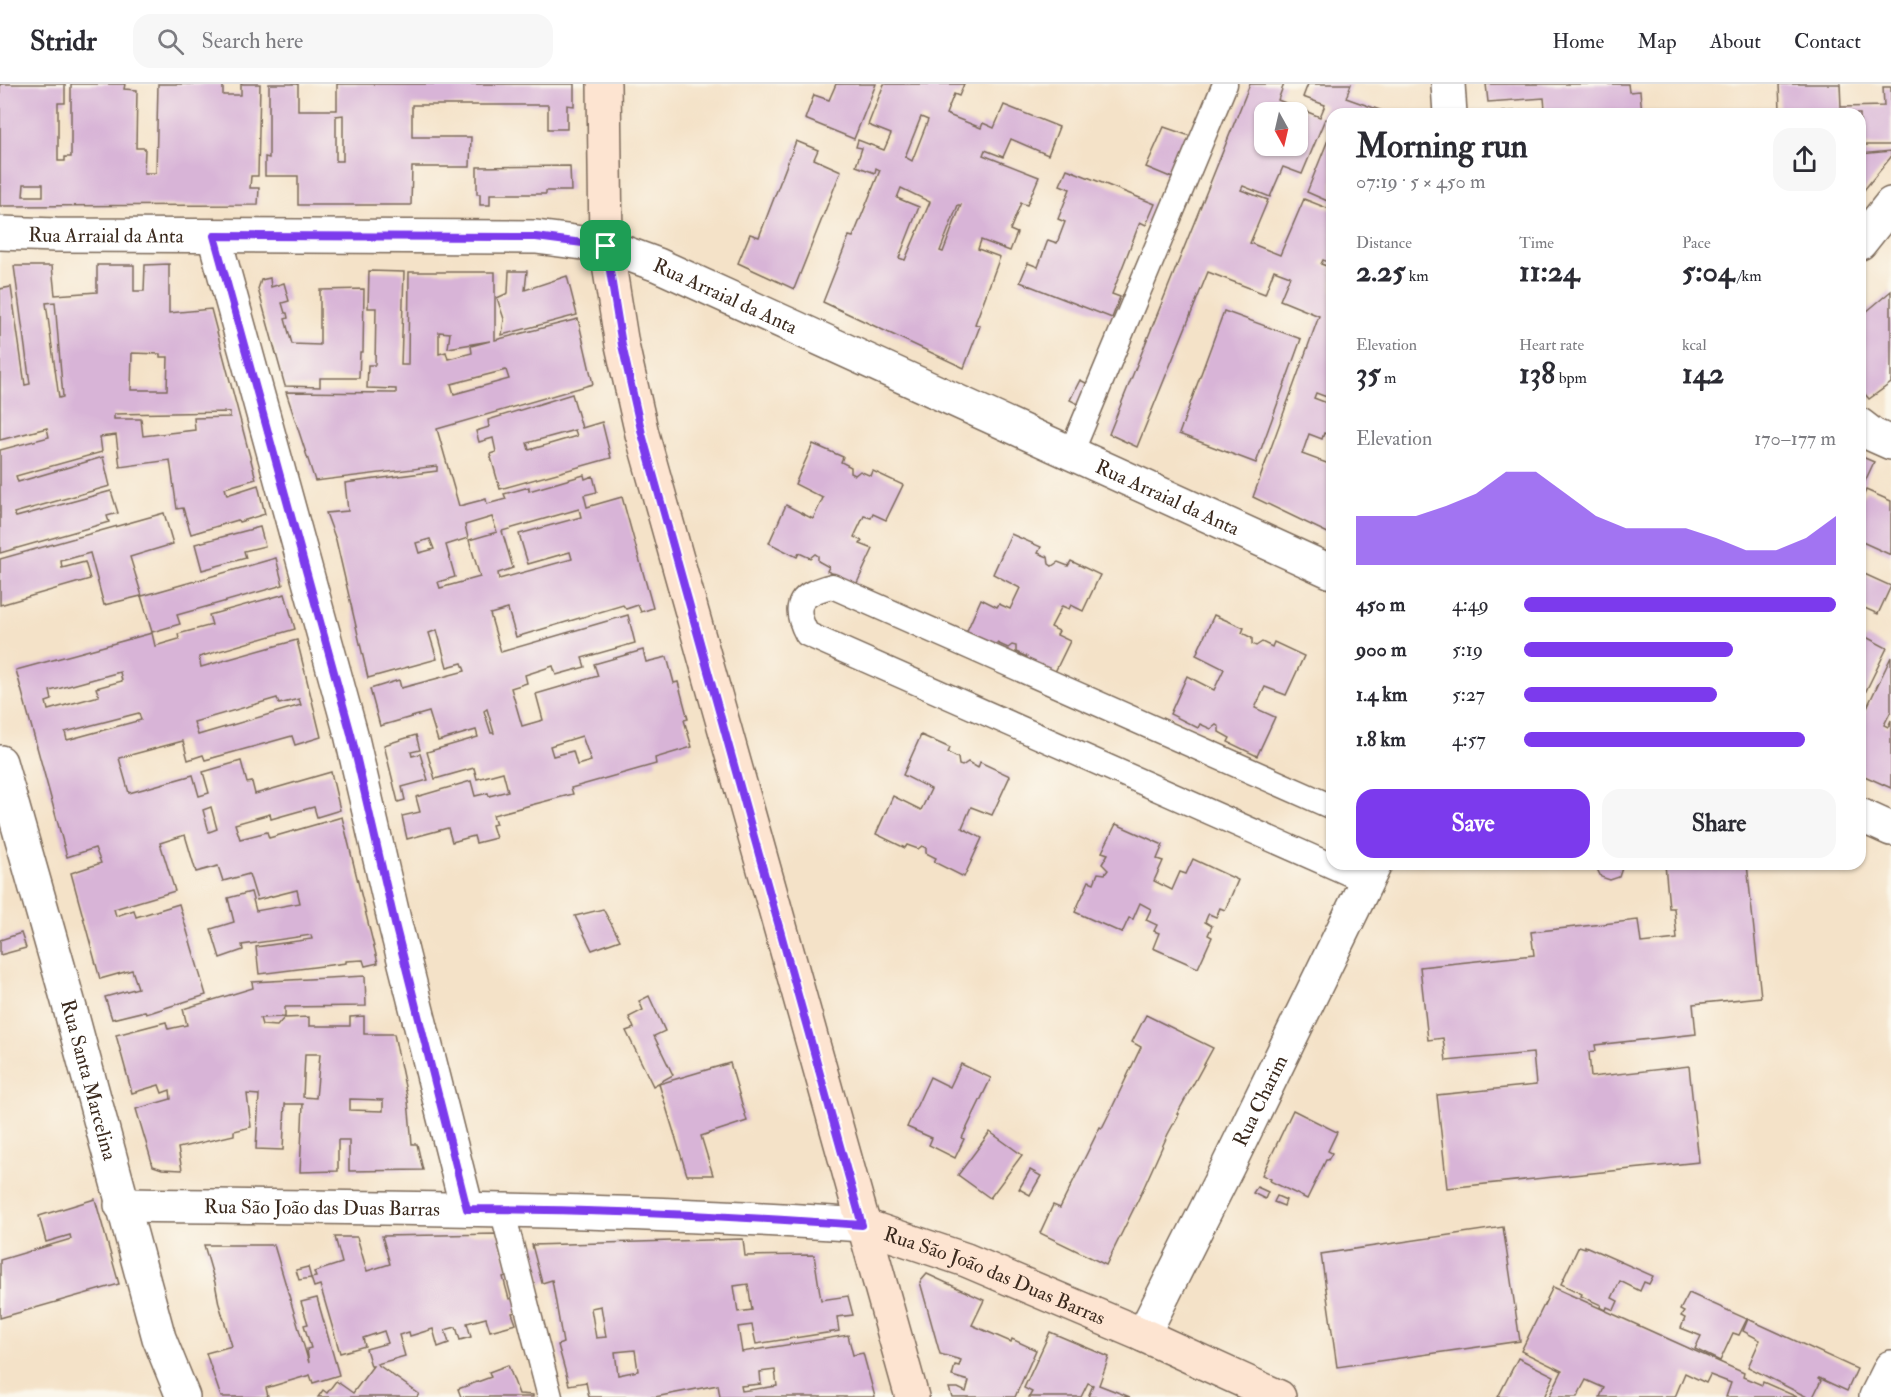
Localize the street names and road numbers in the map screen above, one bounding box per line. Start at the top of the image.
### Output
street label: Rua Arraial da Anta [28,222,185,248]
street label: Rua Arraial da Anta [649,252,802,340]
street label: Rua Arraial da Anta [1092,454,1244,541]
street label: Rua Santa Marcelina [56,996,123,1164]
street label: Rua Charim [1227,1050,1293,1150]
street label: Rua São João das Duas Barras [204,1193,440,1221]
street label: Rua São João das Duas Barras [881,1221,1109,1330]

